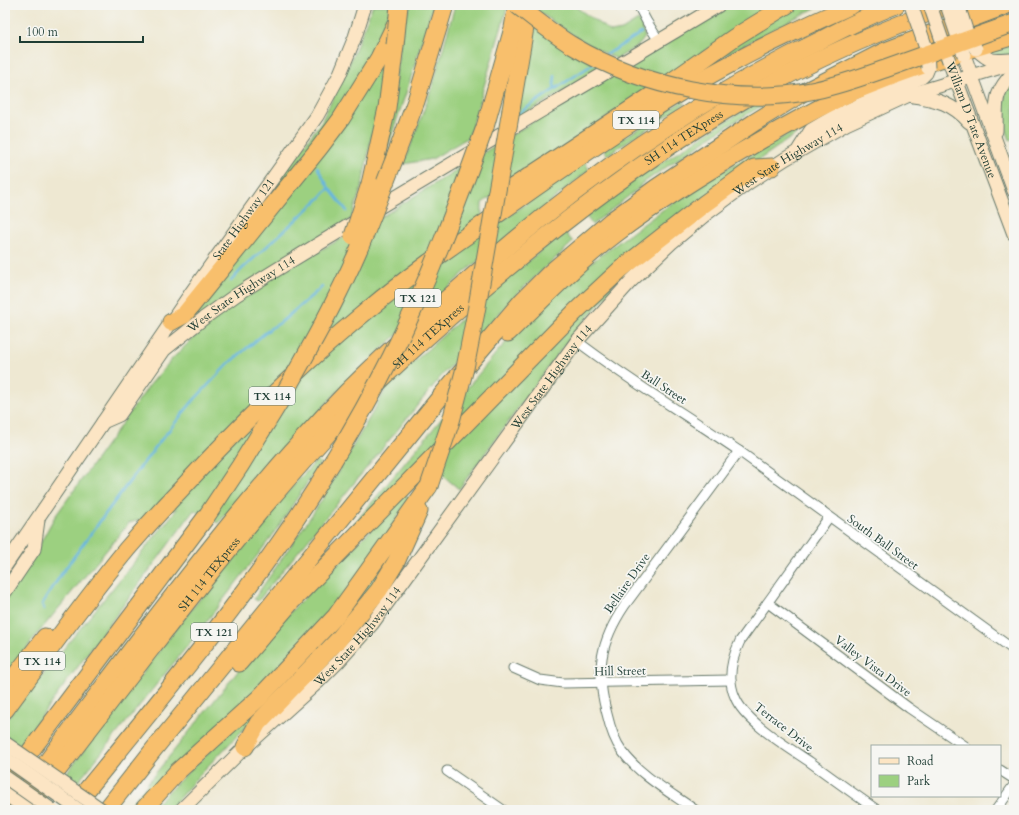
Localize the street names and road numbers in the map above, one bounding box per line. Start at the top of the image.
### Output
street label: William D Tate Avenue [942,59,1000,180]
street label: SH 114 TEXpress [641,106,726,169]
road number: TX 114 [613,111,659,129]
street label: West State Highway 114 [729,119,846,200]
street label: State Highway 121 [209,175,278,263]
street label: West State Highway 114 [183,252,298,337]
road number: TX 121 [395,289,441,307]
street label: SH 114 TEXpress [389,300,467,373]
street label: West State Highway 114 [507,321,596,434]
street label: Ball Street [638,366,690,408]
road number: TX 114 [249,387,295,405]
street label: South Ball Street [844,511,922,573]
street label: SH 114 TEXpress [175,534,244,615]
street label: Bellaire Drive [600,550,654,616]
street label: West State Highway 114 [310,583,405,690]
road number: TX 121 [191,623,237,641]
street label: Valley Vista Drive [831,632,915,700]
road number: TX 114 [19,652,65,670]
street label: Hill Street [594,663,646,679]
street label: Terrace Drive [751,699,817,755]

